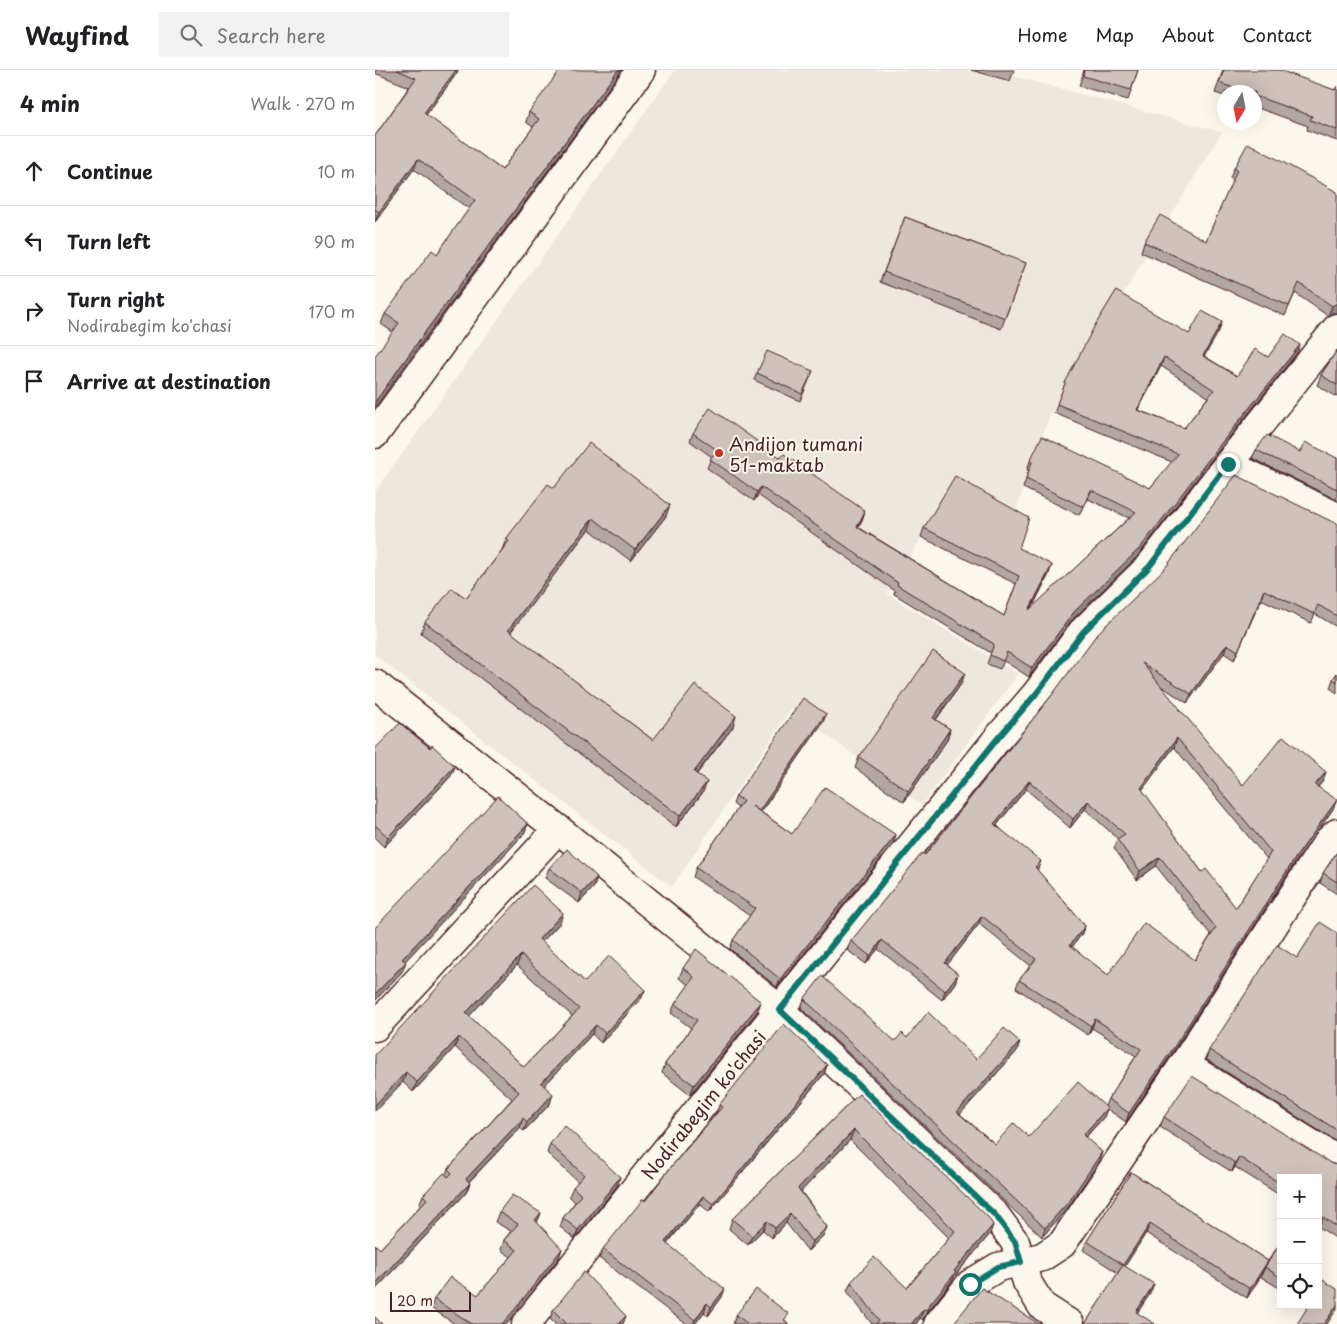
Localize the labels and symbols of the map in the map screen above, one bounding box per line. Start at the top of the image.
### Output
north arrow [1217,85,1262,130]
place label: Andijon tumani 51-maktab [729,430,863,478]
marker: Andijon tumani 51-maktab [713,447,725,459]
route end [1217,453,1240,476]
street label: Nodirabegim ko'chasi [634,1024,772,1185]
route start [959,1273,982,1296]
scale bar [390,1289,471,1312]

